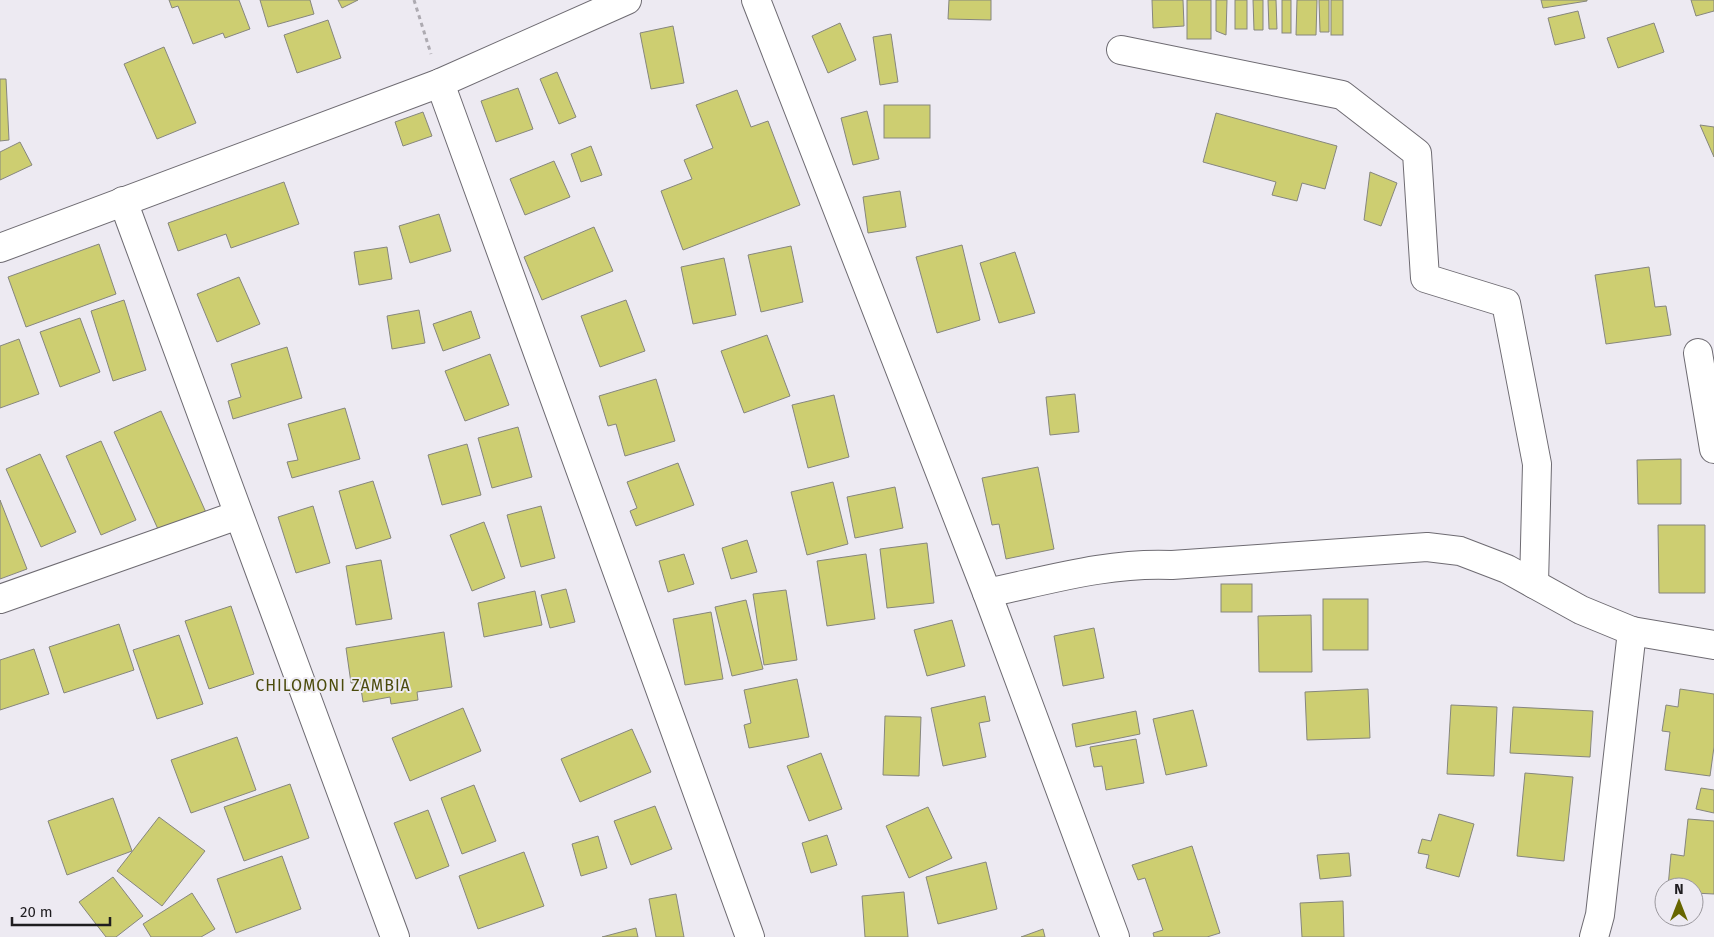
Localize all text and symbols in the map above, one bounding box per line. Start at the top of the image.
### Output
district label: CHILOMONI ZAMBIA [255,676,411,695]
north arrow [1654,877,1704,927]
text: N [1674,881,1684,898]
scale bar [12,894,110,926]
text: 20 m [20,903,53,921]

